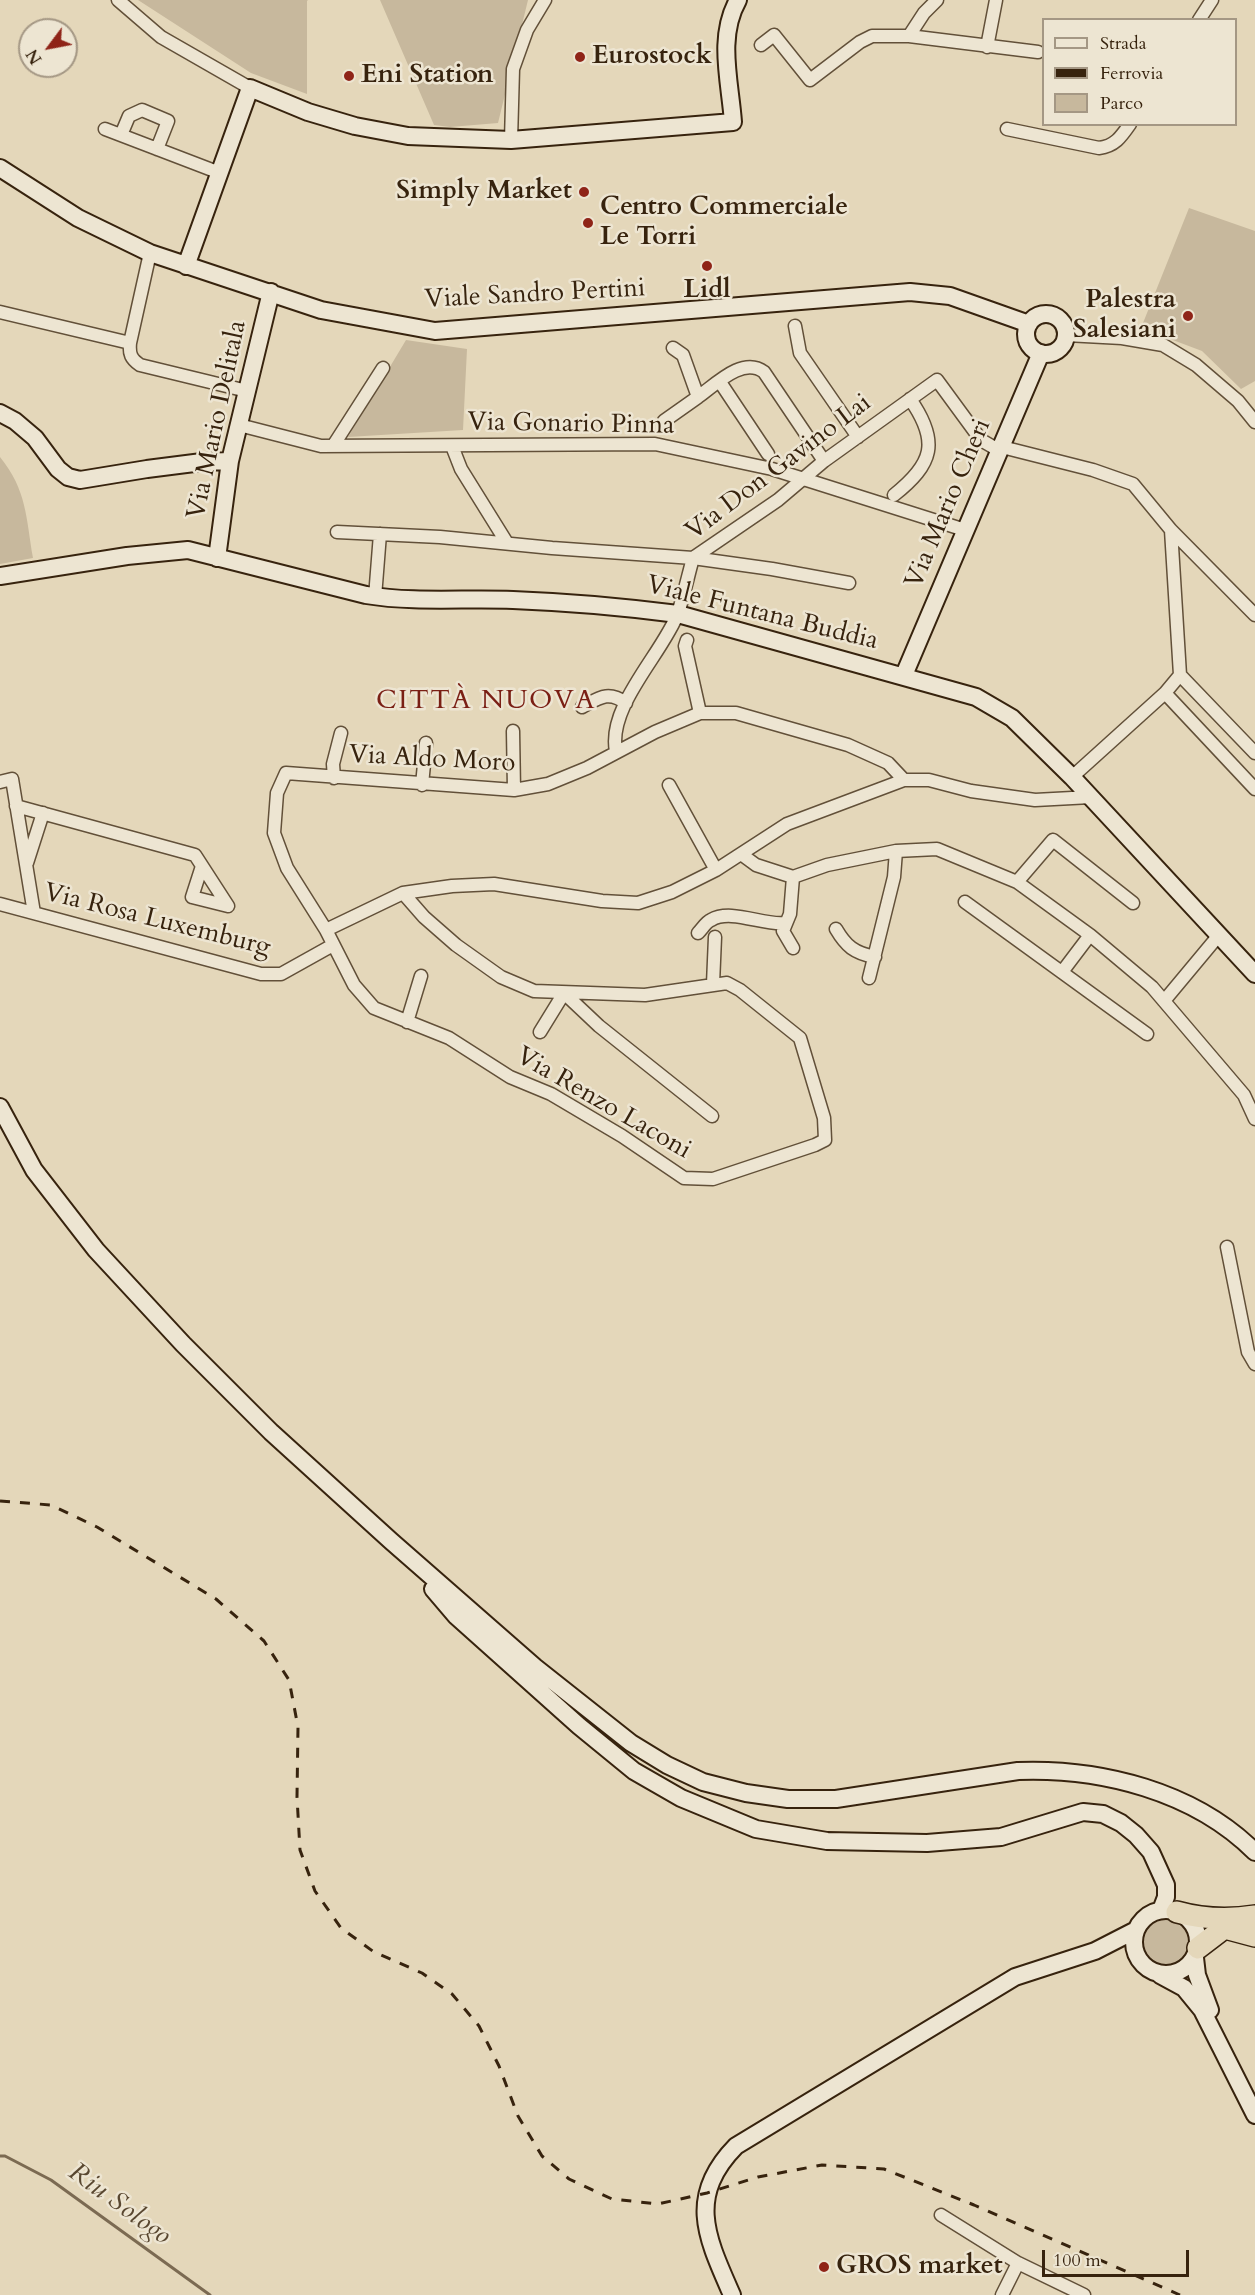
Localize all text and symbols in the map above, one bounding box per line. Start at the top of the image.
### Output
north arrow [18,18,78,78]
legend [1042,18,1237,126]
text: Strada [1100,31,1146,56]
place label: Eurostock [592,41,712,73]
text: N [21,45,47,68]
marker: Eurostock [573,50,587,64]
place label: Eni Station [361,60,493,92]
text: Ferrovia [1100,61,1163,86]
marker: Eni Station [342,69,356,83]
text: Parco [1100,91,1143,116]
place label: Simply Market [396,176,572,208]
marker: Simply Market [577,185,591,199]
place label: Centro Commerciale Le Torri [600,192,848,254]
marker: Centro Commerciale Le Torri [581,216,595,230]
marker: Lidl [700,259,714,273]
street label: Viale Sandro Pertini [424,274,646,316]
place label: Lidl [683,275,731,307]
place label: Palestra Salesiani [1073,285,1176,346]
marker: Palestra Salesiani [1181,309,1195,323]
street label: Via Mario Delitala [182,318,254,522]
street label: Via Don Gavino Lai [680,388,878,548]
street label: Via Gonario Pinna [467,408,675,442]
street label: Via Mario Cheri [899,415,999,593]
street label: Viale Funtana Buddia [643,570,881,658]
district label: CITTÀ NUOVA [376,686,596,718]
street label: Via Aldo Moro [348,740,516,780]
street label: Via Rosa Luxemburg [40,878,274,964]
street label: Via Renzo Laconi [510,1041,696,1167]
water label: Riu Sologo [61,2157,177,2253]
scale bar [1045,2238,1192,2276]
text: 100 m [1053,2248,1101,2273]
place label: GROS market [836,2251,1003,2283]
marker: GROS market [817,2260,831,2274]

